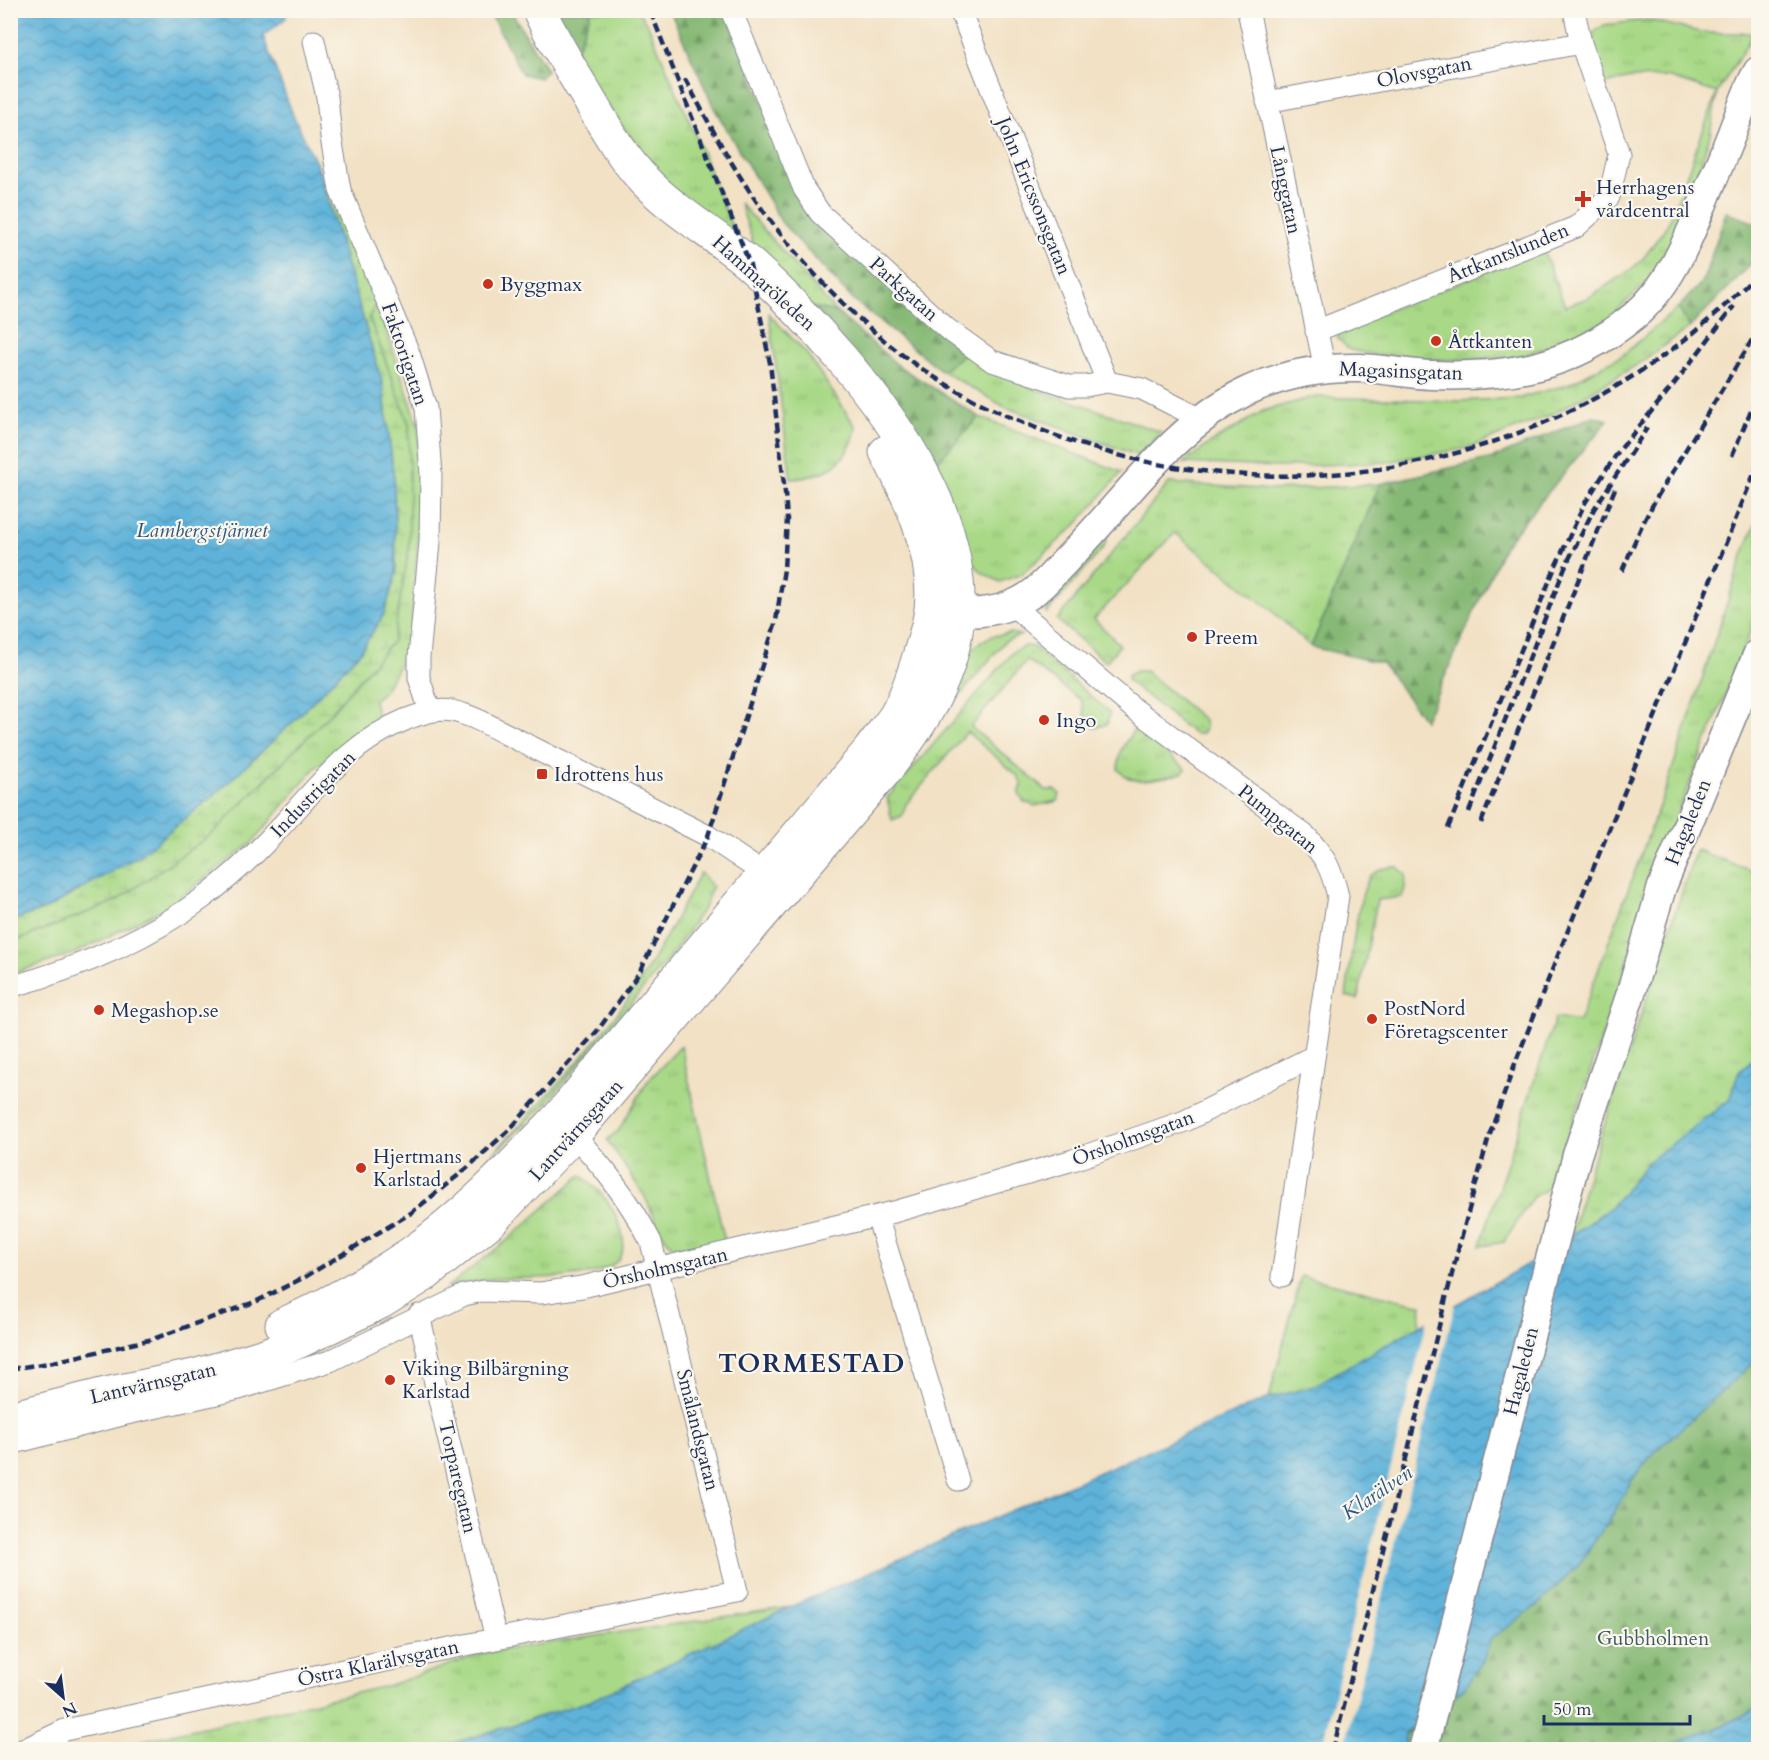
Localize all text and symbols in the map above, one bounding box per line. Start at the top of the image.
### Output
street label: Olovsgatan [1374,49,1474,94]
street label: John Ericssonsgatan [989,110,1078,280]
street label: Långgatan [1263,143,1309,237]
place label: Herrhagens vårdcentral [1596,174,1694,224]
marker: Herrhagens vårdcentral [1574,190,1592,208]
street label: Åttkantslunden [1443,216,1573,290]
street label: Hammaröleden [706,229,822,337]
street label: Parkgatan [864,251,945,328]
place label: Byggmax [500,271,582,298]
marker: Byggmax [481,277,495,291]
street label: Faktorigatan [375,299,435,410]
place label: Åttkanten [1448,328,1533,355]
marker: Åttkanten [1429,334,1443,348]
street label: Magasinsgatan [1339,355,1464,387]
water label: Lambergstjärnet [136,516,269,545]
place label: Preem [1204,624,1258,651]
marker: Preem [1185,630,1199,644]
place label: Ingo [1056,707,1096,734]
marker: Ingo [1037,713,1051,727]
street label: Industrigatan [264,744,362,844]
place label: Idrottens hus [554,761,663,788]
marker: Idrottens hus [535,767,549,781]
street label: Hagaleden [1659,774,1718,869]
street label: Pumpgatan [1232,778,1325,860]
place label: PostNord Företagscenter [1384,995,1508,1045]
place label: Megashop.se [111,997,219,1024]
marker: Megashop.se [92,1003,106,1017]
marker: PostNord Företagscenter [1365,1012,1379,1026]
street label: Lantvärnsgatan [523,1073,630,1187]
street label: Örsholmsgatan [1068,1103,1198,1173]
place label: Hjertmans Karlstad [373,1143,462,1193]
marker: Hjertmans Karlstad [354,1161,368,1175]
street label: Örsholmsgatan [600,1240,731,1296]
street label: Hagaleden [1497,1323,1545,1418]
district label: TORMESTAD [718,1346,906,1381]
street label: Lantvärnsgatan [87,1355,219,1411]
place label: Viking Bilbärgning Karlstad [402,1355,569,1405]
street label: Smålandsgatan [670,1366,726,1494]
marker: Viking Bilbärgning Karlstad [383,1373,397,1387]
street label: Torparegatan [432,1418,484,1536]
water label: Klarälven [1336,1458,1419,1527]
park label: Gubbholmen [1597,1625,1710,1652]
street label: Östra Klarälvsgatan [295,1633,462,1693]
north arrow [33,1667,93,1727]
scale bar [1544,1688,1690,1726]
text: N [58,1696,81,1722]
text: 50 m [1553,1697,1592,1722]

